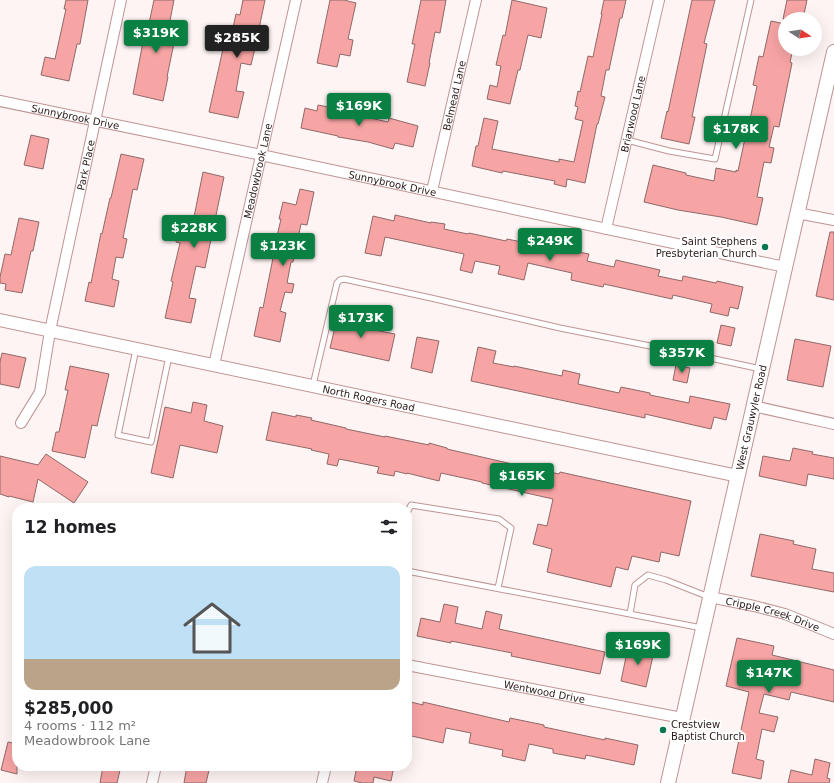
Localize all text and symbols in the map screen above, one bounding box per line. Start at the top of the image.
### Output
north arrow [778,12,822,56]
map controls [778,12,822,56]
pin: $319K [128,20,184,54]
text: $319K [133,25,179,40]
pin: $285K [209,25,265,59]
text: $285K [214,30,260,45]
street label: Belmead Lane [441,59,468,132]
street label: Briarwood Lane [619,75,647,154]
pin: $169K [331,93,387,127]
text: $169K [336,98,382,113]
street label: Sunnybrook Drive [30,103,120,132]
pin: $178K [708,116,764,150]
text: $178K [713,121,759,136]
street label: Meadowbrook Lane [242,122,274,220]
street label: Park Place [75,139,97,191]
street label: Sunnybrook Drive [347,169,437,198]
pin: $228K [166,215,222,249]
text: $228K [171,220,217,235]
pin: $249K [522,228,578,262]
pin: $123K [255,233,311,267]
text: $249K [527,233,573,248]
place label: Saint Stephens Presbyterian Church [656,236,757,259]
text: $123K [260,238,306,253]
marker: Saint Stephens Presbyterian Church [760,242,770,252]
pin: $173K [333,305,389,339]
text: $173K [338,310,384,325]
pin: $357K [654,340,710,374]
text: $357K [659,345,705,360]
street label: West Grauwyler Road [734,364,769,471]
street label: North Rogers Road [322,383,416,414]
pin: $165K [494,463,550,497]
text: $165K [499,468,545,483]
icon: filters [378,516,400,538]
text: 12 homes [24,517,117,537]
icon: home [176,592,248,664]
street label: Cripple Creek Drive [725,595,821,633]
pin: $169K [610,632,666,666]
text: $169K [615,637,661,652]
pin: $147K [741,660,797,694]
text: $147K [746,665,792,680]
street label: Wentwood Drive [503,679,586,705]
text: $285,000 [24,698,113,718]
text: 4 rooms · 112 m² [24,718,136,733]
place label: Crestview Baptist Church [671,719,745,742]
marker: Crestview Baptist Church [658,725,668,735]
text: Meadowbrook Lane [24,733,150,748]

